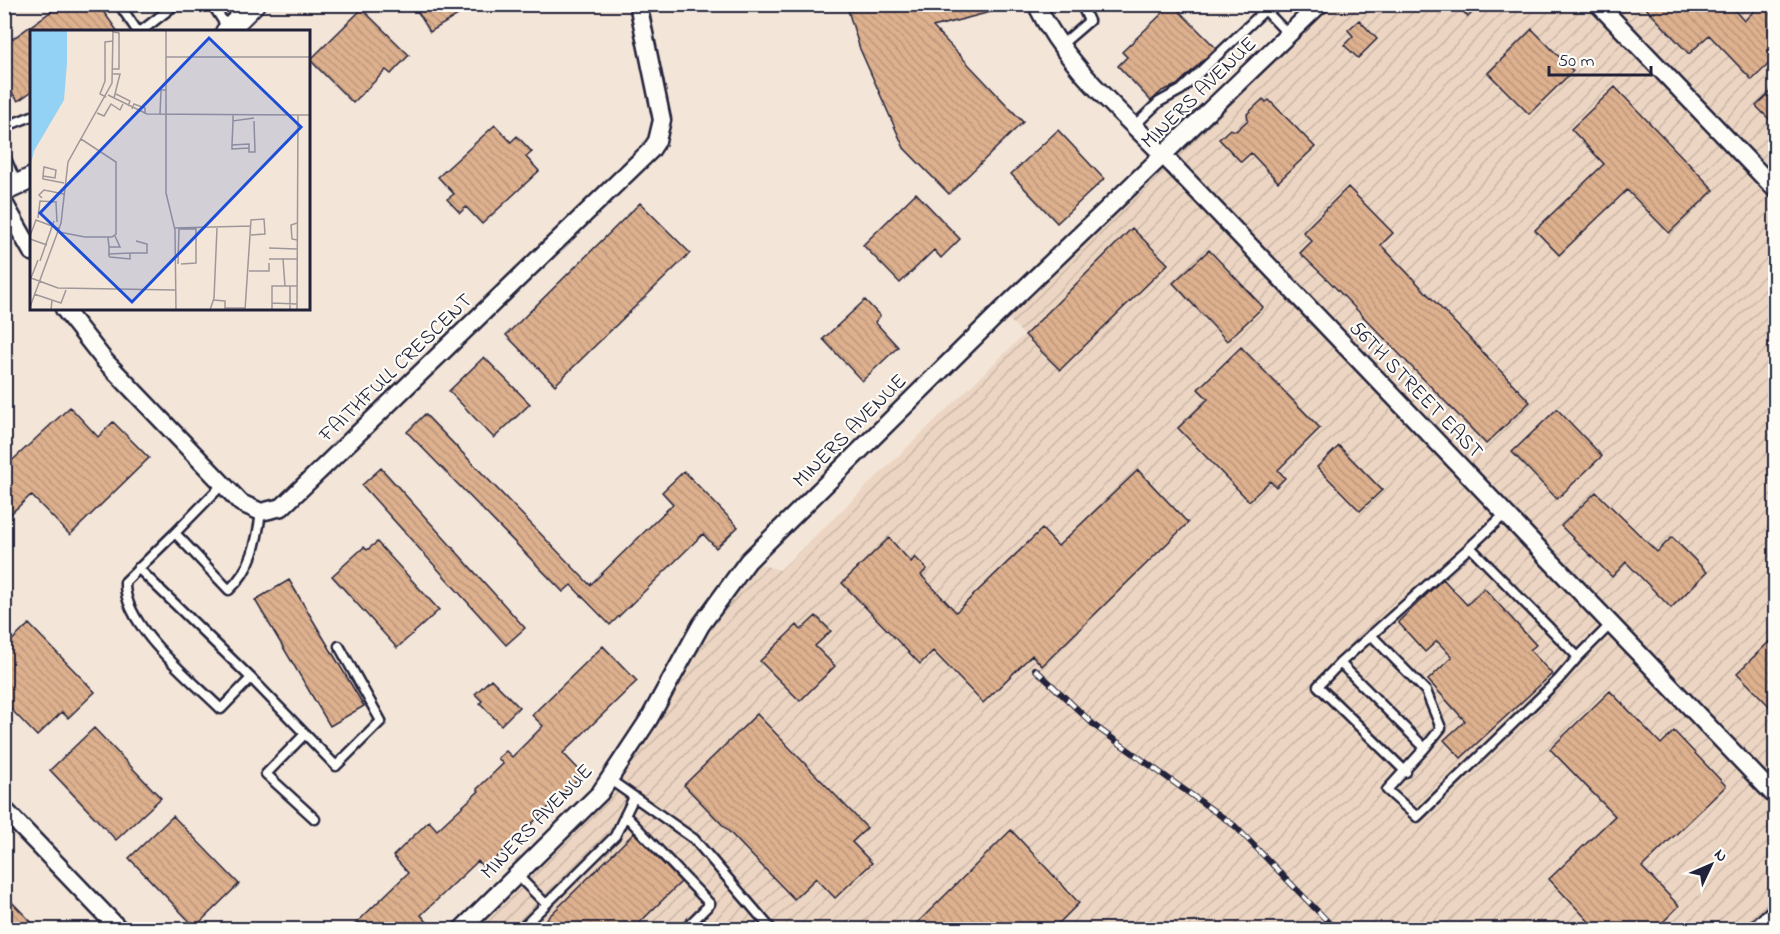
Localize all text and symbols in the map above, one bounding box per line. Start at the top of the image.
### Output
inset map [30,30,310,310]
street label: MINERS AVENUE [1135,30,1264,157]
scale bar [1549,39,1651,77]
text: 50 m [1558,49,1595,75]
street label: FAITHFULL CRESCENT [312,287,480,451]
street label: 56TH STREET EAST [1342,315,1489,466]
street label: MINERS AVENUE [787,368,914,495]
street label: MINERS AVENUE [474,758,601,887]
north arrow [1681,835,1741,895]
text: N [1708,844,1733,868]

